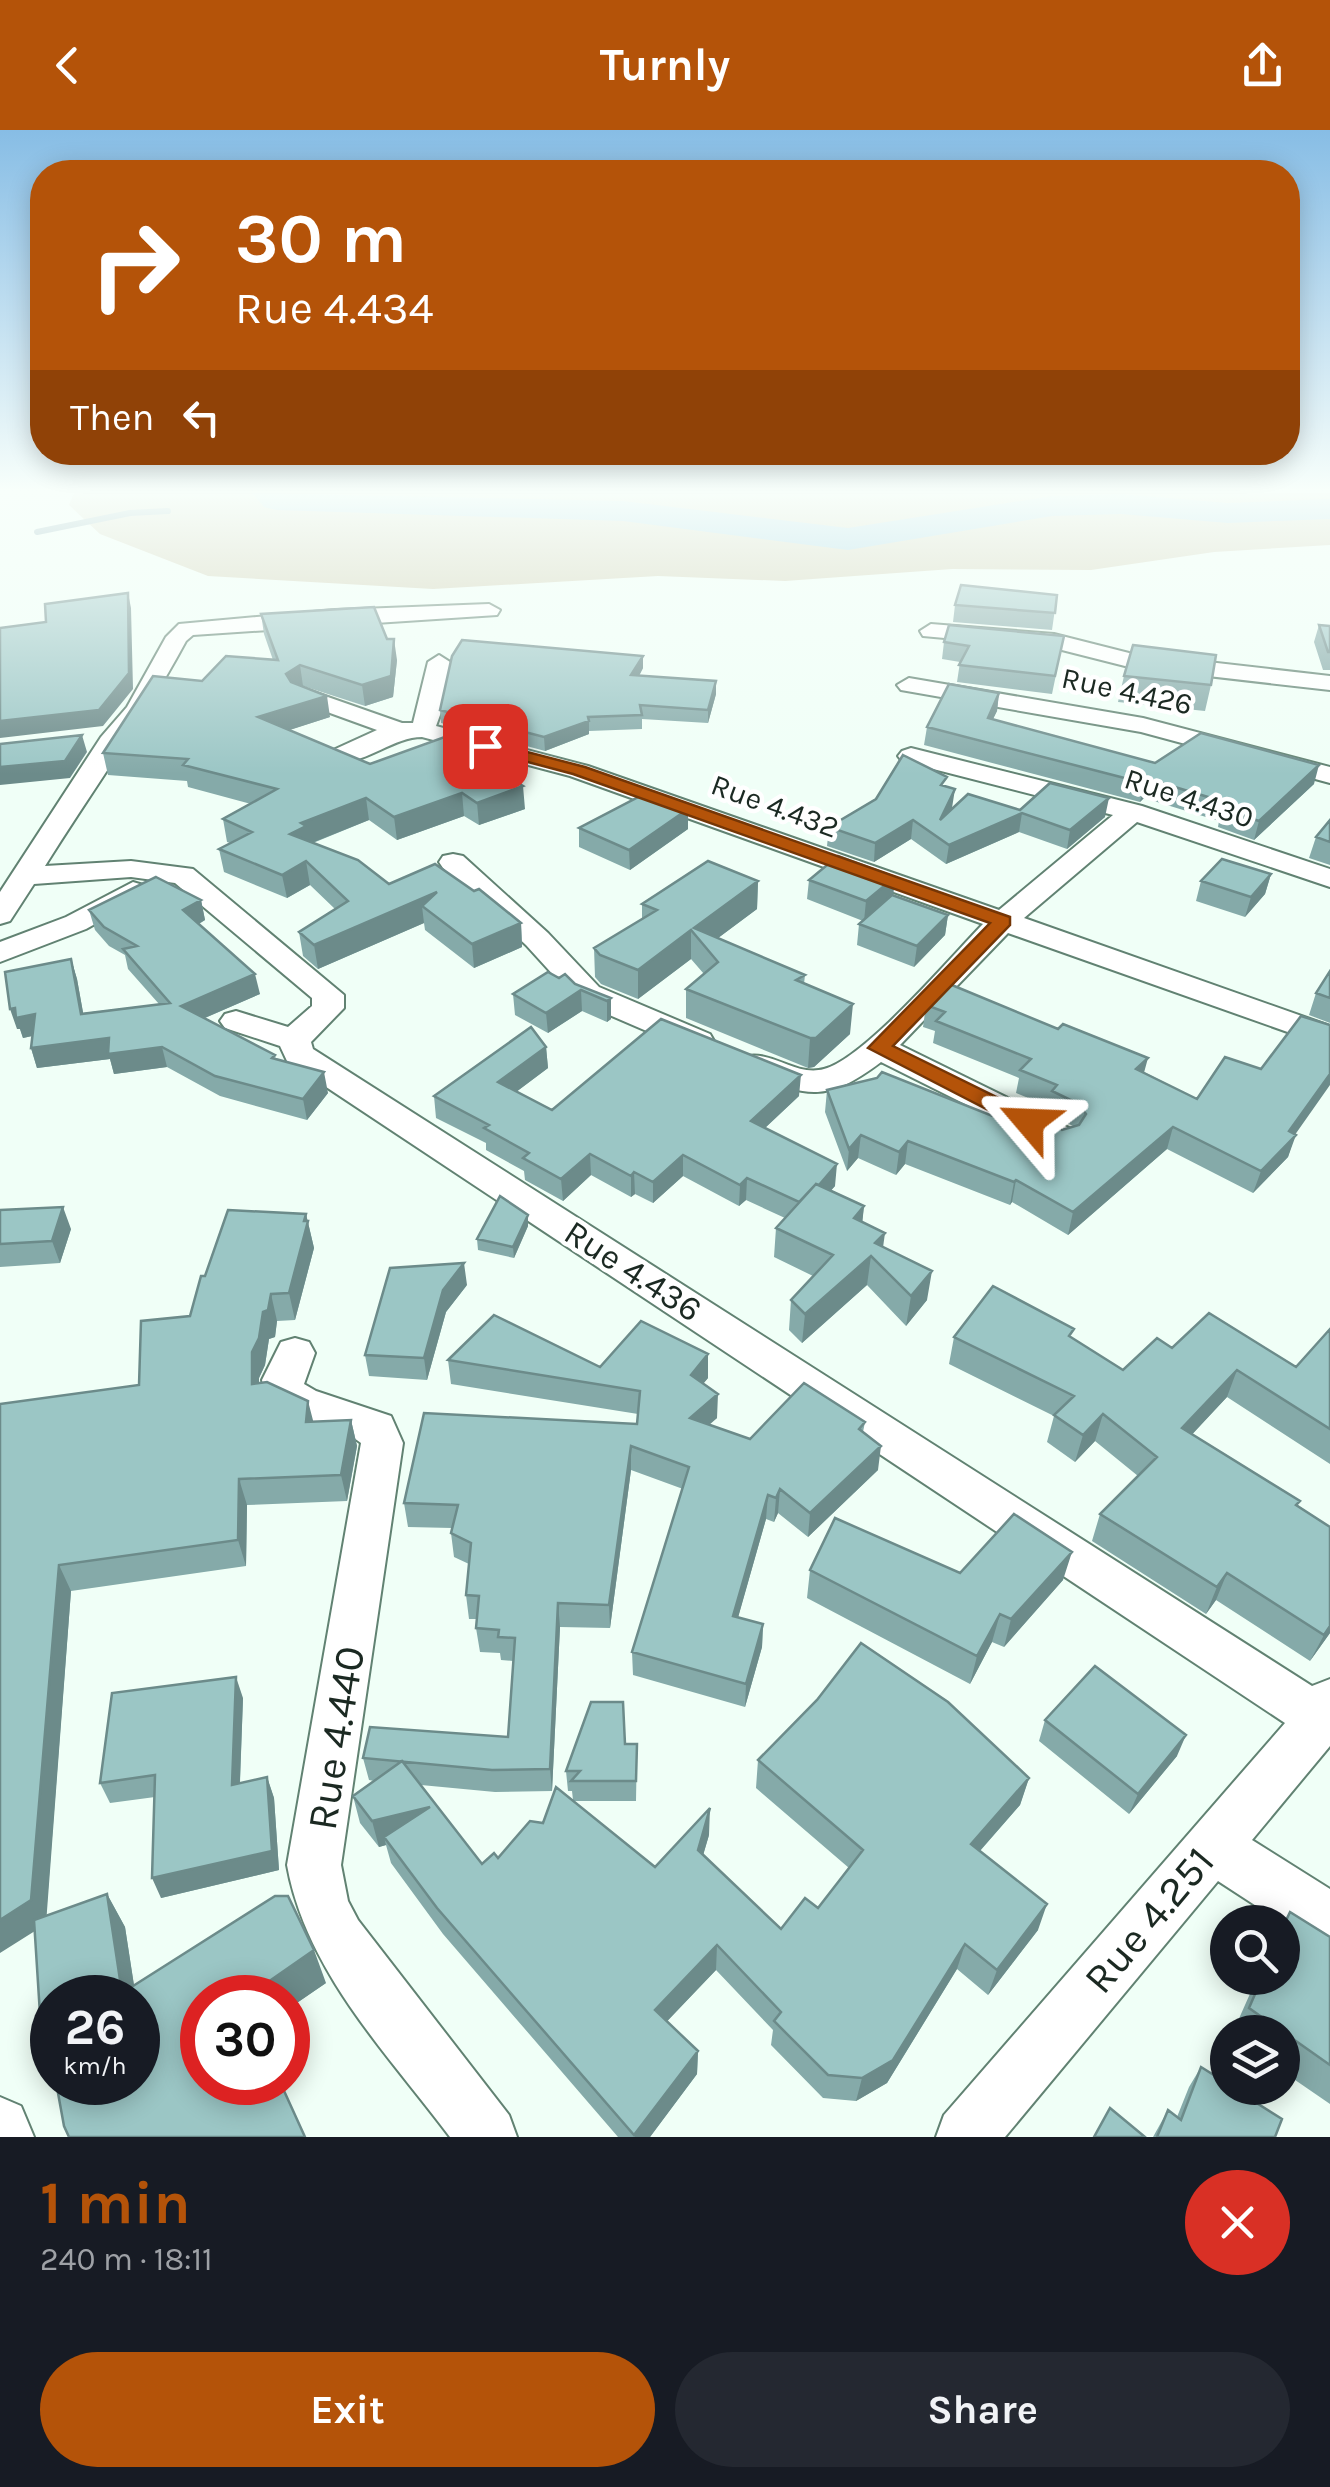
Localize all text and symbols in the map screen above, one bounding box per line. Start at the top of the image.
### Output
icon: back [40,38,95,93]
icon: share [1235,38,1290,93]
text: Turnly [600,39,730,91]
text: 30 m [235,198,407,280]
icon: right [70,200,200,330]
text: Rue 4.434 [235,282,434,334]
icon: left [174,390,229,445]
text: Then [70,395,154,440]
street label: Rue 4.426 [1058,660,1196,722]
pin [443,704,528,789]
icon: arrive [458,719,513,774]
street label: Rue 4.430 [1120,760,1258,836]
street label: Rue 4.432 [706,766,844,846]
position arrow [977,1070,1081,1174]
street label: Rue 4.436 [557,1212,709,1330]
street label: Rue 4.440 [297,1642,375,1834]
street label: Rue 4.251 [1073,1837,1225,2003]
map controls [1210,1905,1300,2105]
button: search [1210,1905,1300,1995]
speed limit sign: 30 [180,1975,310,2105]
text: 26 [65,1998,125,2057]
button: layers [1210,2015,1300,2105]
text: km/h [63,2051,127,2080]
text: 1 min [40,2168,191,2238]
button: close [1185,2170,1290,2275]
text: 240 m · 18:11 [40,2241,213,2278]
button: Exit [40,2352,655,2467]
button: Share [675,2352,1290,2467]

